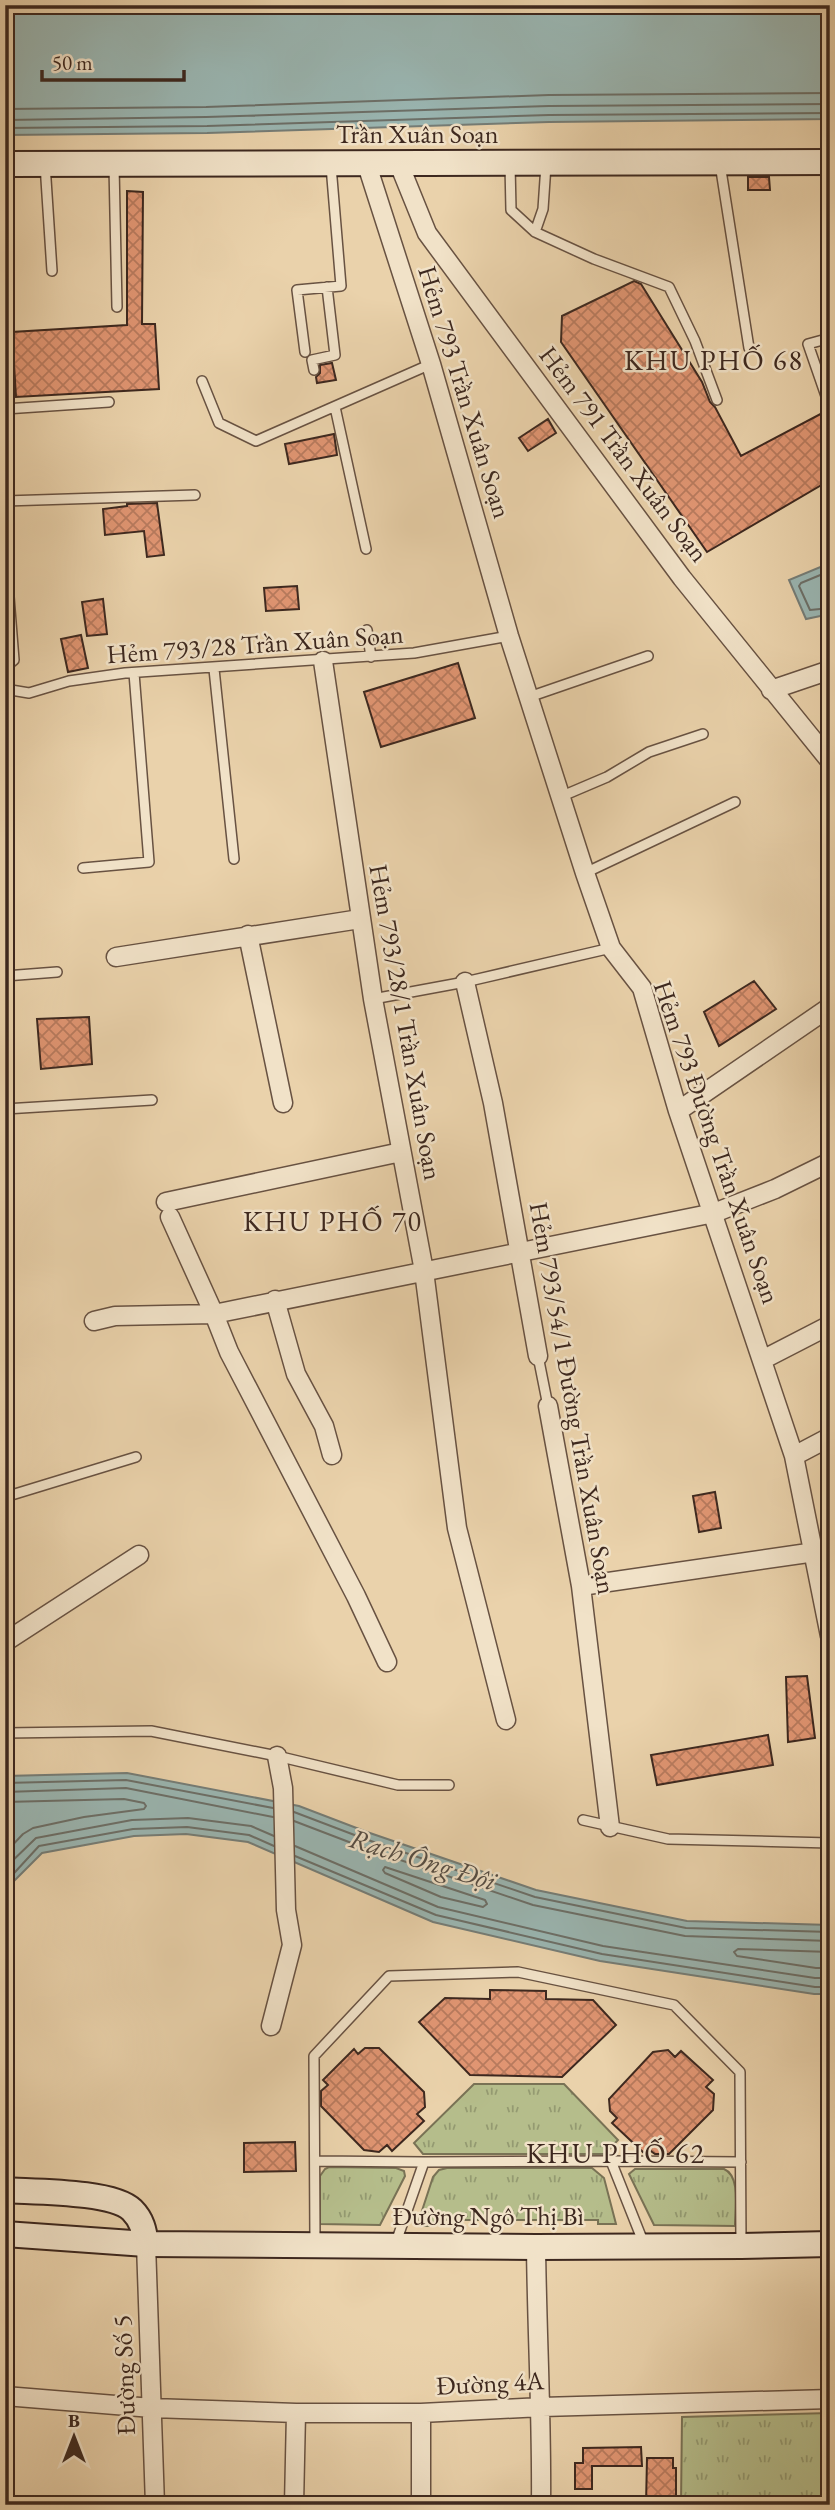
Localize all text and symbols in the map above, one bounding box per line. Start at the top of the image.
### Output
scale bar [42,38,184,82]
text: 50 m [52,49,93,76]
street label: Trần Xuân Soạn [336,117,499,151]
street label: Hẻm 793 Trần Xuân Soạn [410,262,520,523]
street label: Hẻm 791 Trần Xuân Soạn [532,339,717,569]
district label: KHU PHỐ 68 [624,342,804,378]
street label: Hẻm 793/28 Trần Xuân Soạn [106,617,405,671]
street label: Hẻm 793/28/1 Trần Xuân Soạn [361,861,451,1183]
street label: Hẻm 793 Đường Trần Xuân Soạn [646,976,788,1308]
street label: Hẻm 793/54/1 Đường Trần Xuân Soạn [522,1199,624,1597]
district label: KHU PHỐ 70 [243,1203,423,1239]
water label: Rạch Ông Đội [345,1820,503,1899]
district label: KHU PHỐ 62 [526,2135,706,2171]
street label: Đường Ngô Thị Bì [392,2199,584,2233]
street label: Đường Số 5 [105,2314,143,2436]
street label: Đường 4A [435,2363,546,2403]
north arrow [38,2402,108,2472]
text: B [68,2408,80,2433]

